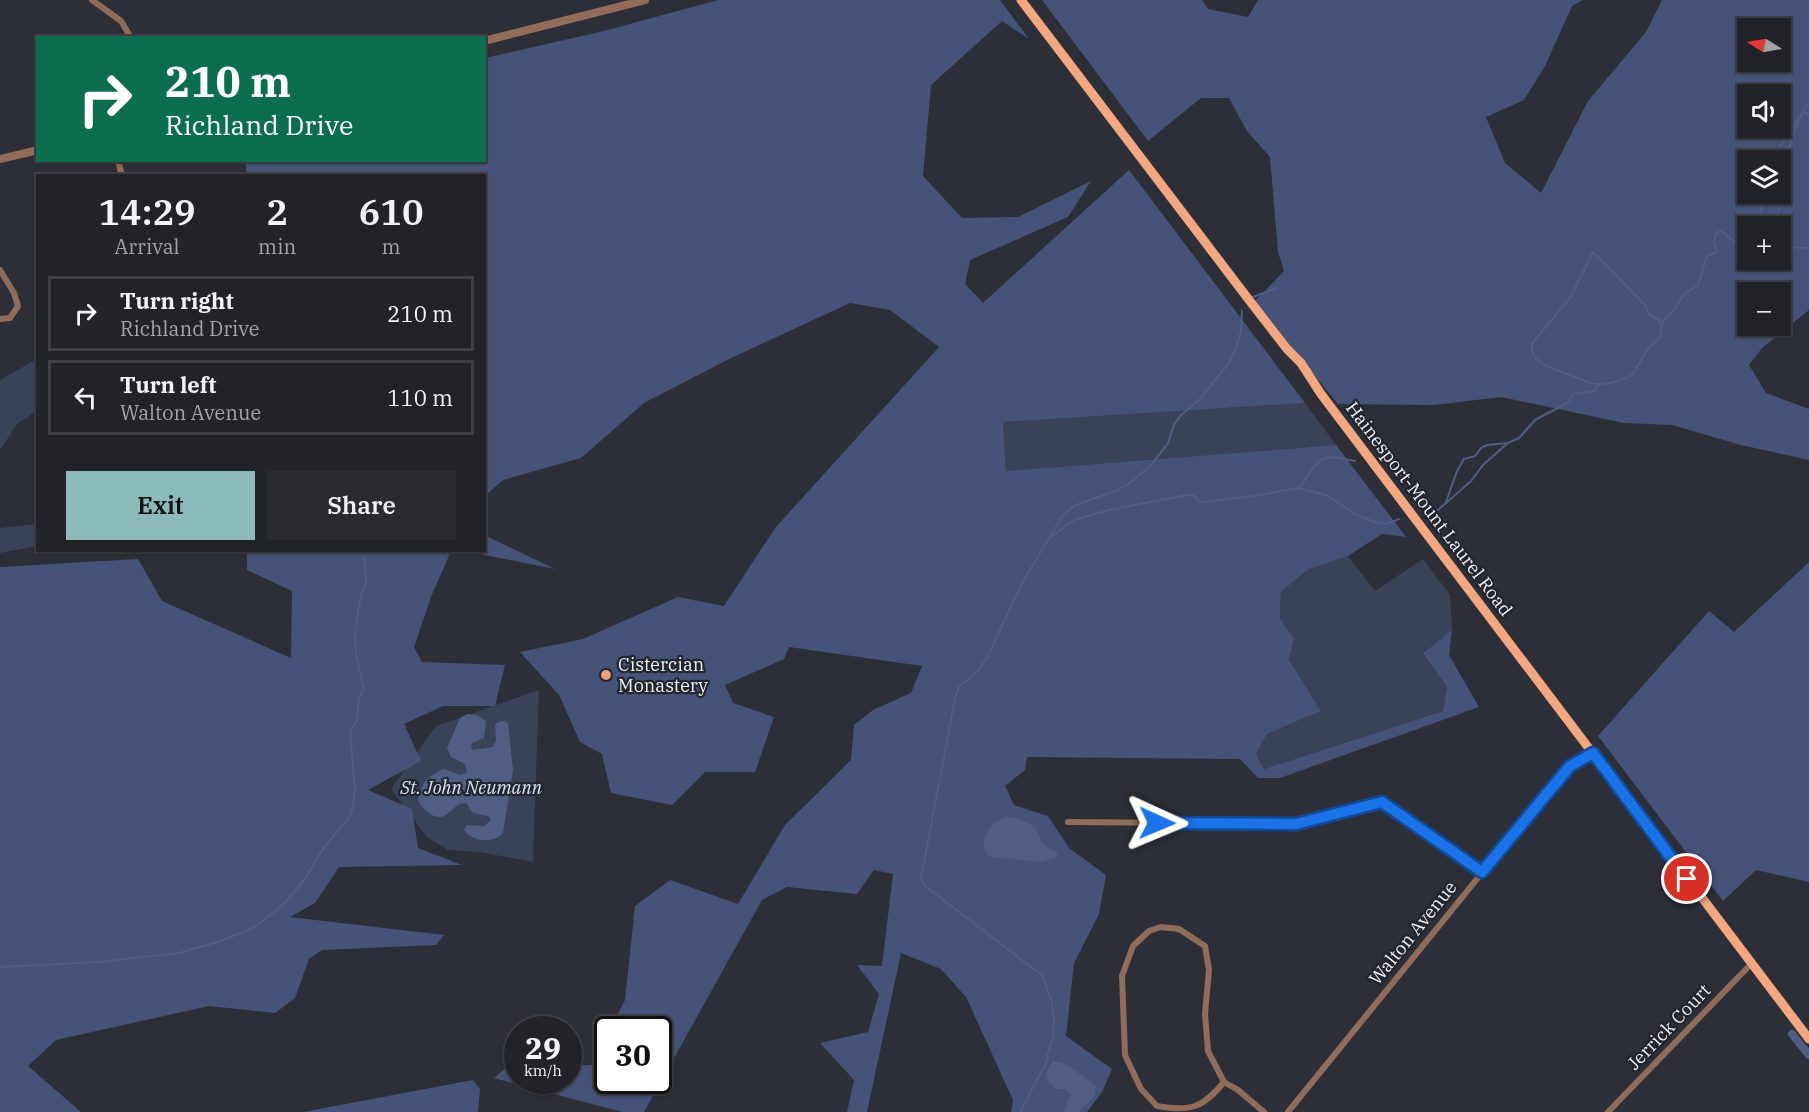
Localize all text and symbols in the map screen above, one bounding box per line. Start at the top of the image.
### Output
north arrow [1737,18,1791,72]
map controls [1737,18,1791,336]
text: 210 m [165,54,291,109]
icon: right [66,60,144,138]
button: sound [1737,84,1791,138]
text: Richland Drive [165,107,353,142]
button: layers [1737,150,1791,204]
text: 14:29 [98,188,196,235]
text: 2 [266,188,288,235]
text: 610 [359,188,424,235]
button: + [1737,216,1791,270]
text: Arrival [114,233,180,260]
text: min [258,233,296,260]
text: m [382,233,401,260]
button: − [1737,282,1791,336]
text: Turn right [120,286,234,315]
icon: right [69,297,102,330]
text: 210 m [387,299,453,328]
text: Richland Drive [120,315,260,342]
text: Turn left [120,370,216,399]
icon: left [69,381,102,414]
text: 110 m [387,383,453,412]
street label: Hainesport-Mount Laurel Road [1341,397,1518,621]
text: Walton Avenue [120,399,261,426]
button: Exit [66,471,255,540]
button: Share [267,471,456,540]
place label: Cistercian Monastery [618,653,708,697]
marker: Cistercian Monastery [599,668,613,682]
park label: St. John Neumann [399,776,543,799]
position arrow [1125,791,1189,855]
pin [1661,853,1712,904]
icon: arrive [1670,862,1703,895]
street label: Walton Avenue [1364,876,1462,989]
street label: Jerrick Court [1622,979,1715,1074]
speed limit sign: 30 [594,1016,672,1094]
text: 29 [525,1028,561,1067]
text: km/h [524,1061,562,1080]

